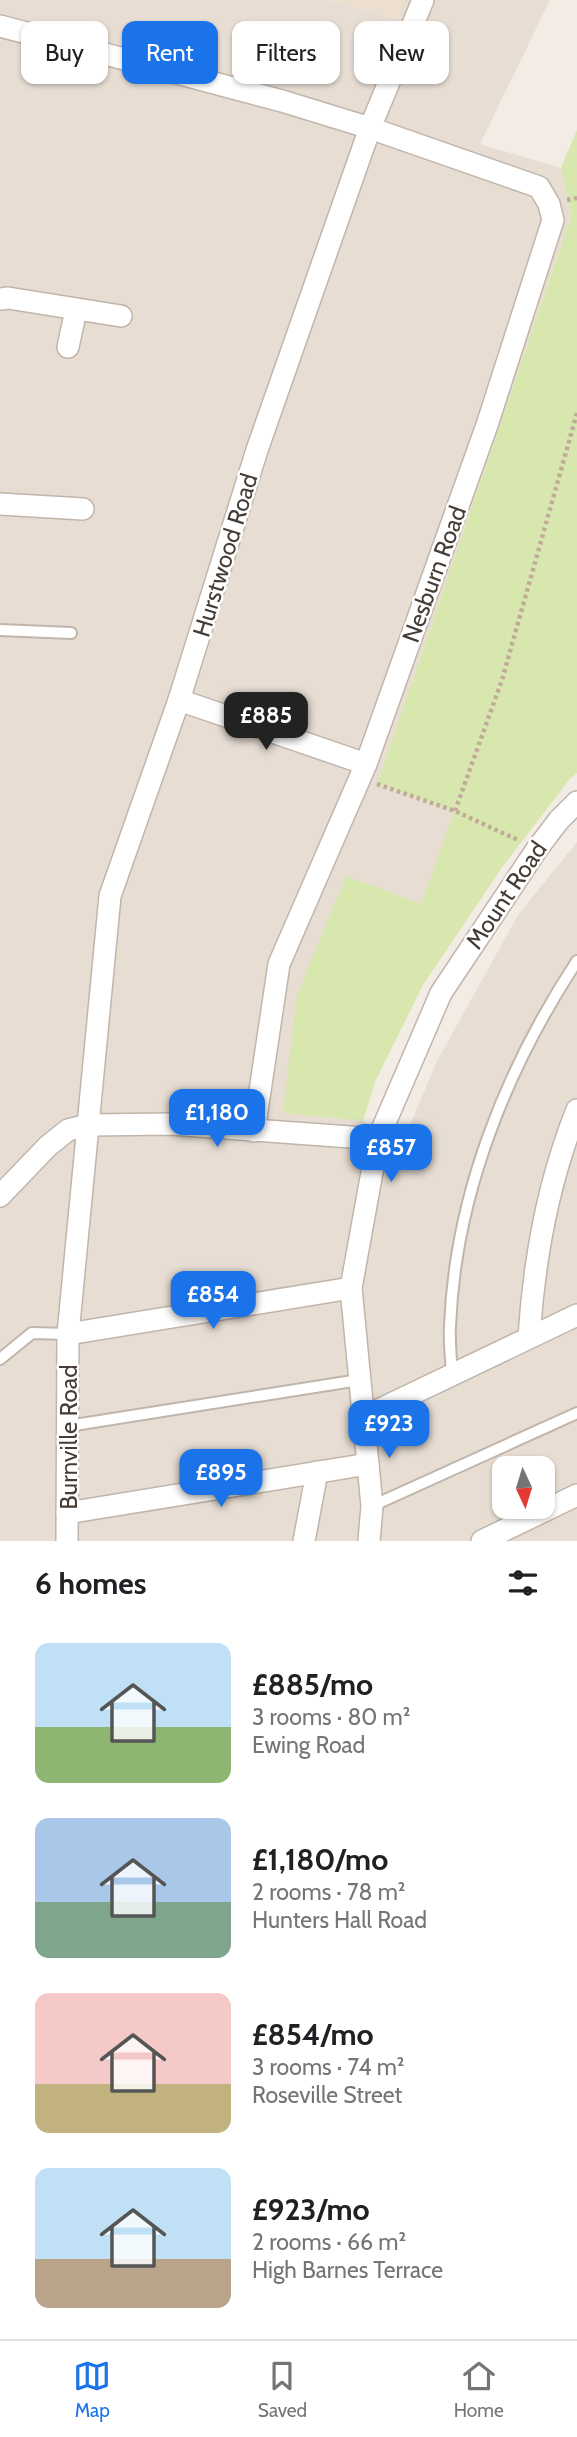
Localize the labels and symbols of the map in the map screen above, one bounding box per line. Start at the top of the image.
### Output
street label: Hurstwood Road [186,470,264,640]
street label: Nesburn Road [396,502,472,646]
pin: £885 [225,692,307,752]
street label: Mount Road [459,836,553,954]
pin: £1,180 [160,1090,274,1149]
pin: £857 [350,1124,432,1184]
pin: £854 [172,1272,254,1331]
street label: Burnville Road [54,1364,83,1510]
pin: £923 [348,1400,430,1460]
pin: £895 [180,1450,262,1509]
north arrow [492,1456,555,1519]

